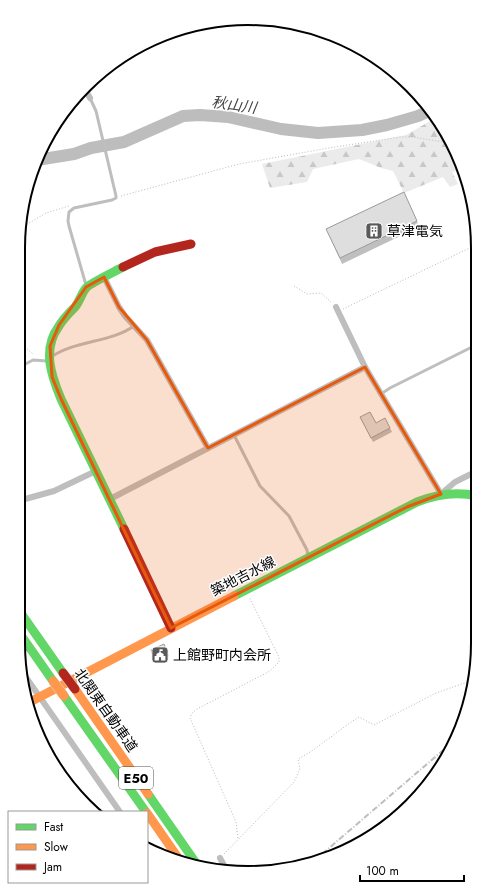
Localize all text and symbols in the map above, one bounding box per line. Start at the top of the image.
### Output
water label: 秋山川 [210,91,260,119]
building icon: 草津電気 [364,221,384,241]
place label: 草津電気 [387,221,443,241]
street label: 築地吉水線 [207,551,279,601]
public building icon: 上館野町内会所 [150,645,170,665]
place label: 上館野町内会所 [173,645,271,665]
street label: 北関東自動車道 [70,664,142,756]
road number: E50 [119,767,153,789]
legend [8,811,148,883]
text: Fast [44,818,63,836]
text: Slow [44,838,69,856]
scale bar [360,857,464,883]
text: Jam [42,858,62,876]
text: 100 m [366,862,399,880]

